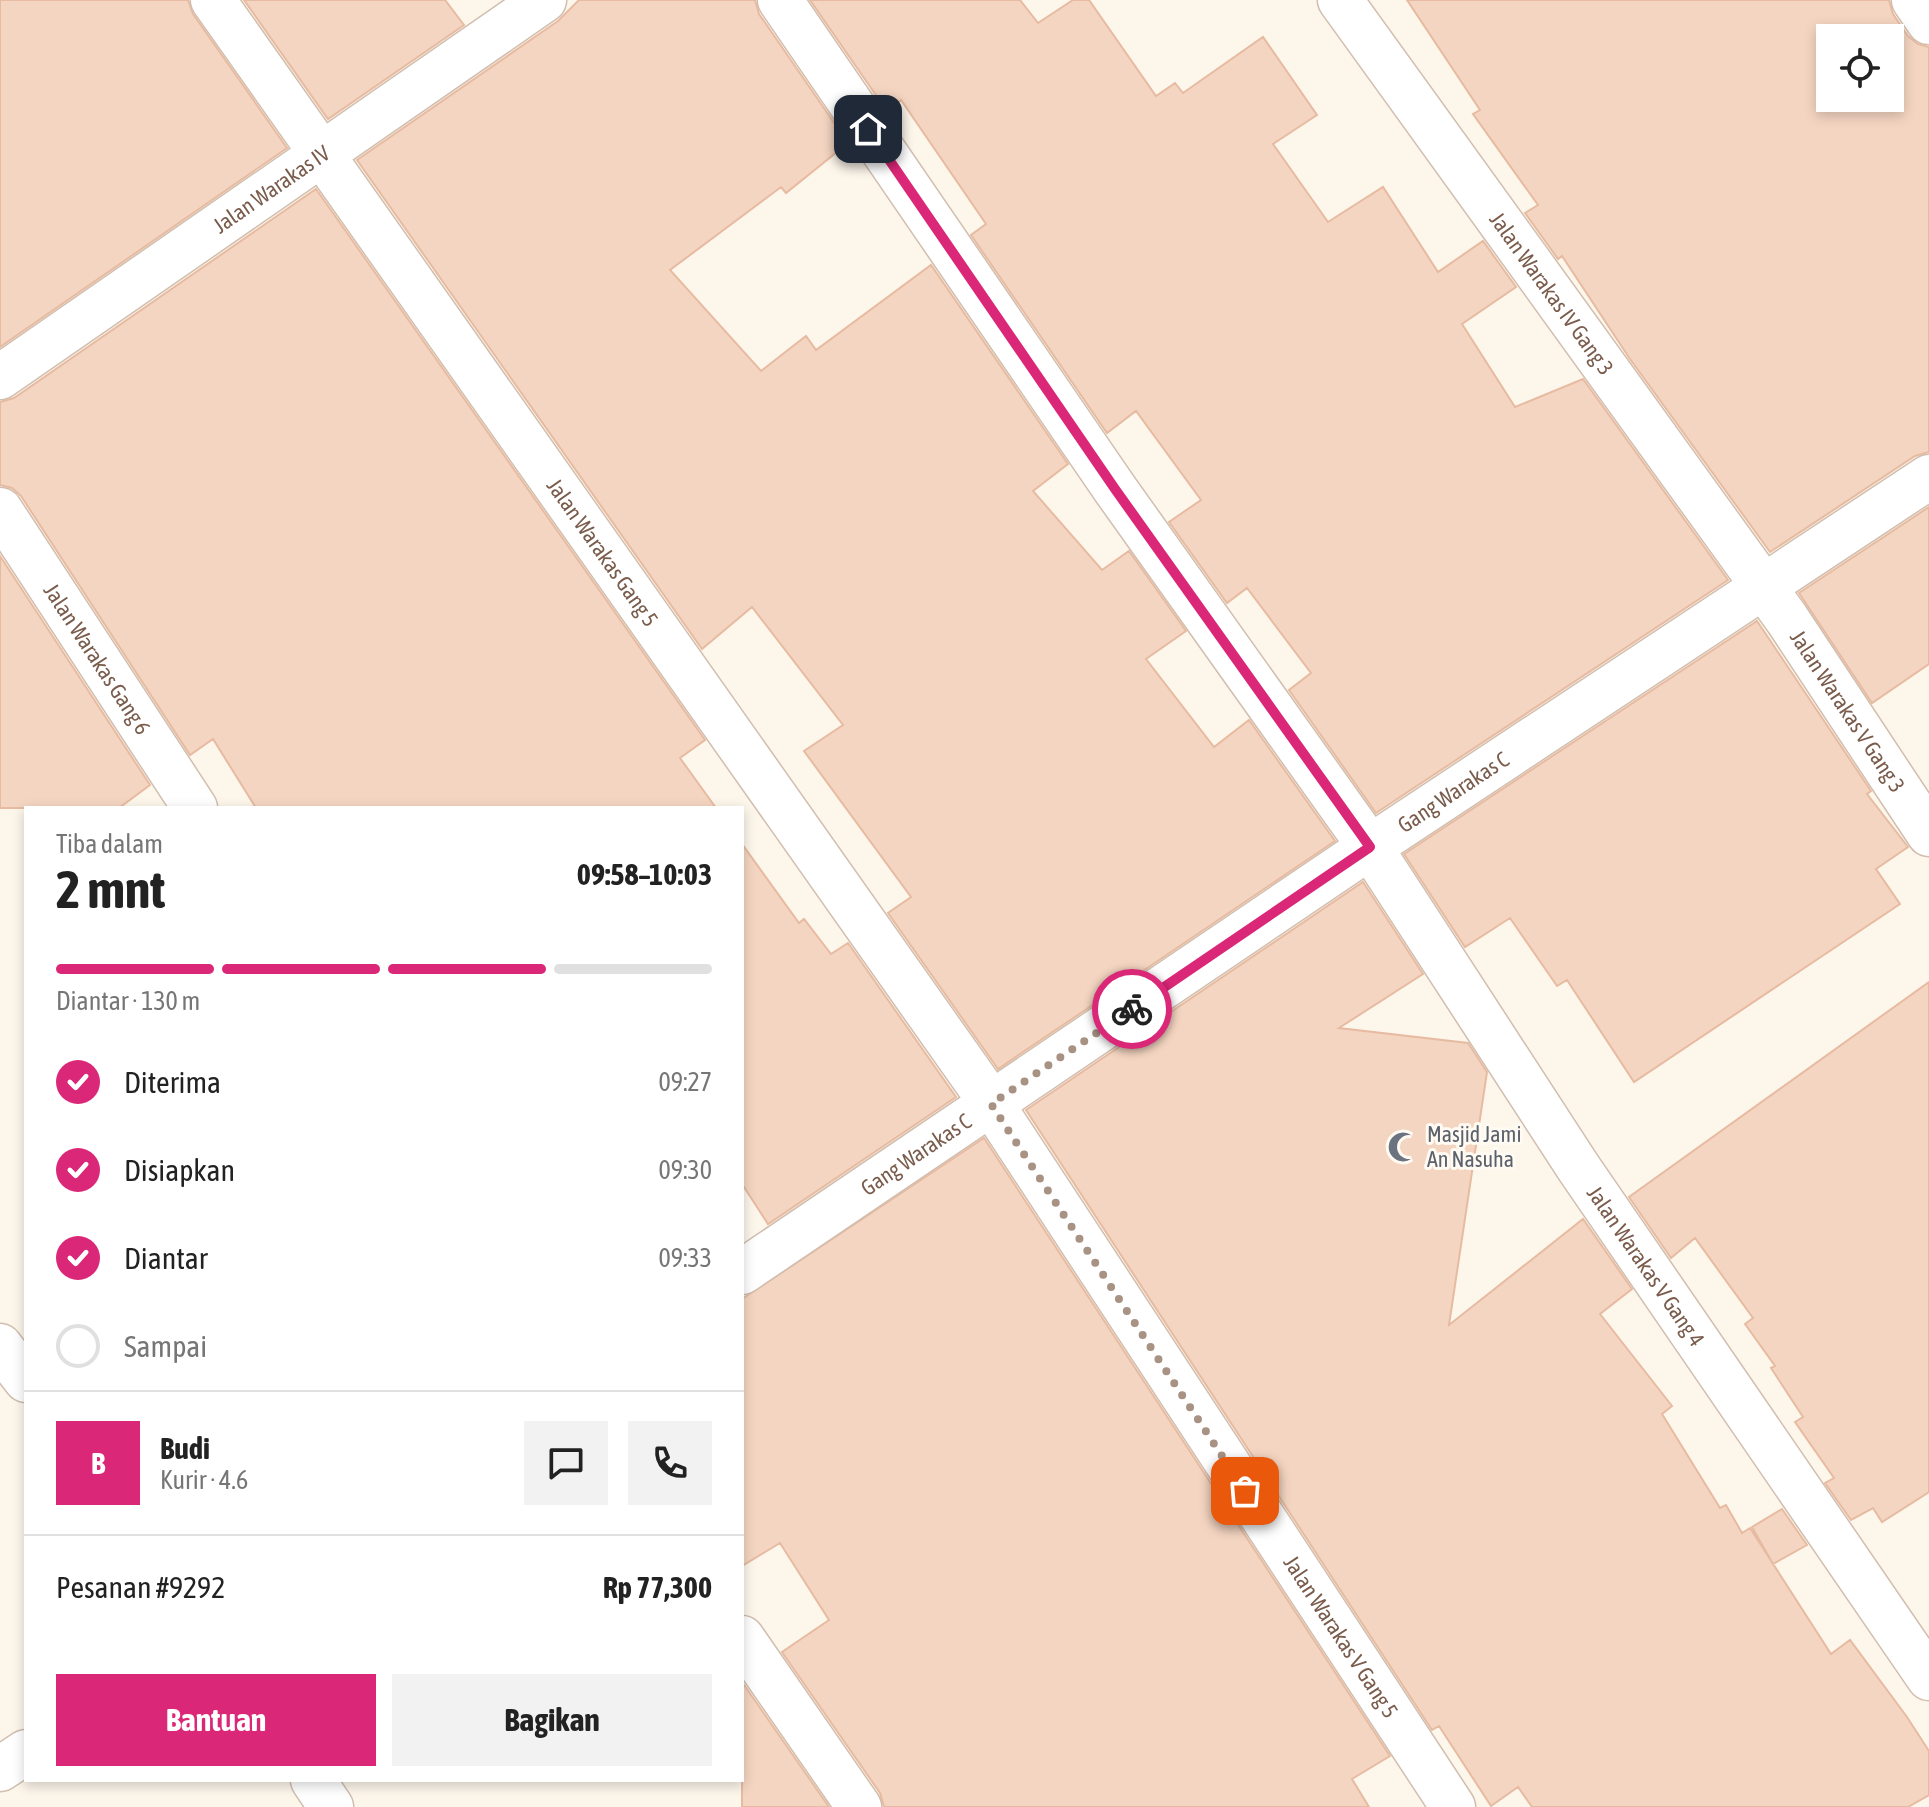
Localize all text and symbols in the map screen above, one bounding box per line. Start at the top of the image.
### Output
map controls [1816,24,1904,112]
button: locate [1816,24,1904,112]
pin [834,95,902,163]
icon: home [846,107,890,151]
street label: Jalan Warakas IV [208,139,335,238]
street label: Jalan Warakas IV Gang 3 [1484,207,1619,380]
street label: Jalan Warakas Gang 5 [542,473,664,631]
street label: Jalan Warakas Gang 6 [39,579,156,739]
street label: Jalan Warakas V Gang 3 [1785,625,1911,797]
street label: Gang Warakas C [1393,746,1514,838]
text: Tiba dalam [56,829,163,859]
text: 09:58–10:03 [577,857,712,891]
text: 2 mnt [56,859,165,919]
courier [1092,969,1172,1049]
text: Diantar · 130 m [56,986,200,1016]
icon: bike [1110,987,1154,1031]
icon: check [56,1060,100,1104]
text: Diterima [124,1065,221,1099]
text: 09:27 [658,1067,712,1097]
street label: Gang Warakas C [856,1108,976,1201]
place label: Masjid Jami An Nasuha [1427,1121,1521,1172]
mosque icon: Masjid Jami An Nasuha [1386,1130,1420,1164]
icon: check [56,1148,100,1192]
text: Disiapkan [124,1153,235,1187]
text: 09:30 [658,1155,712,1185]
street label: Jalan Warakas V Gang 4 [1582,1181,1710,1351]
icon: check [56,1236,100,1280]
text: Diantar [124,1241,208,1275]
text: 09:33 [658,1243,712,1273]
text: Sampai [124,1329,207,1363]
button: chat [524,1421,608,1505]
button: phone [628,1421,712,1505]
text: Budi [160,1431,210,1465]
text: B [91,1446,105,1480]
pin [1211,1457,1279,1525]
text: Kurir · 4.6 [160,1465,248,1495]
icon: bag [1223,1469,1267,1513]
street label: Jalan Warakas V Gang 5 [1278,1551,1404,1723]
text: Pesanan #9292 [56,1570,225,1604]
text: Rp 77,300 [603,1570,712,1604]
button: Bantuan [56,1674,376,1766]
button: Bagikan [392,1674,712,1766]

